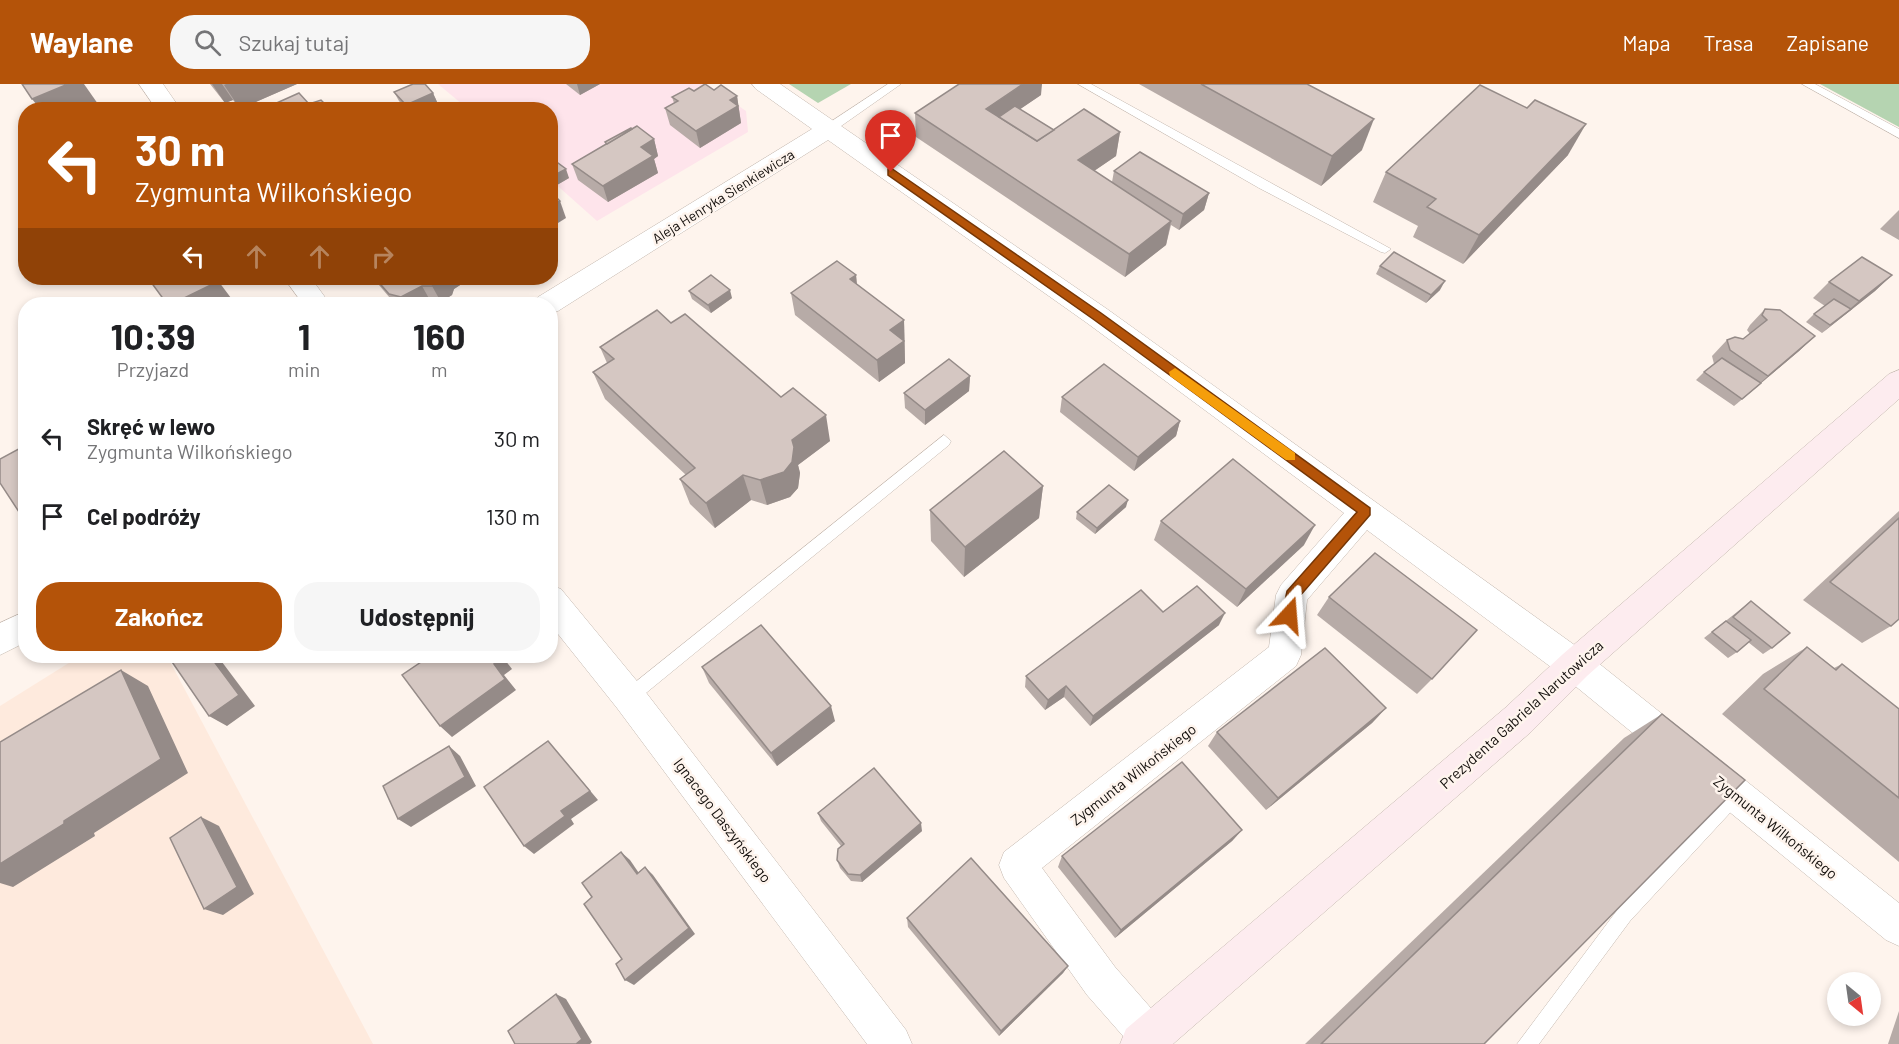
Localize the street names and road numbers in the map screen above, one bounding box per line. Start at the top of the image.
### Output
street label: Aleja Henryka Sienkiewicza [649,145,797,247]
street label: Prezydenta Gabriela Narutowicza [1436,636,1606,792]
street label: Zygmunta Wilkońskiego [1067,719,1199,829]
street label: Ignacego Daszyńskiego [670,754,776,886]
street label: Zygmunta Wilkońskiego [1710,771,1842,883]

